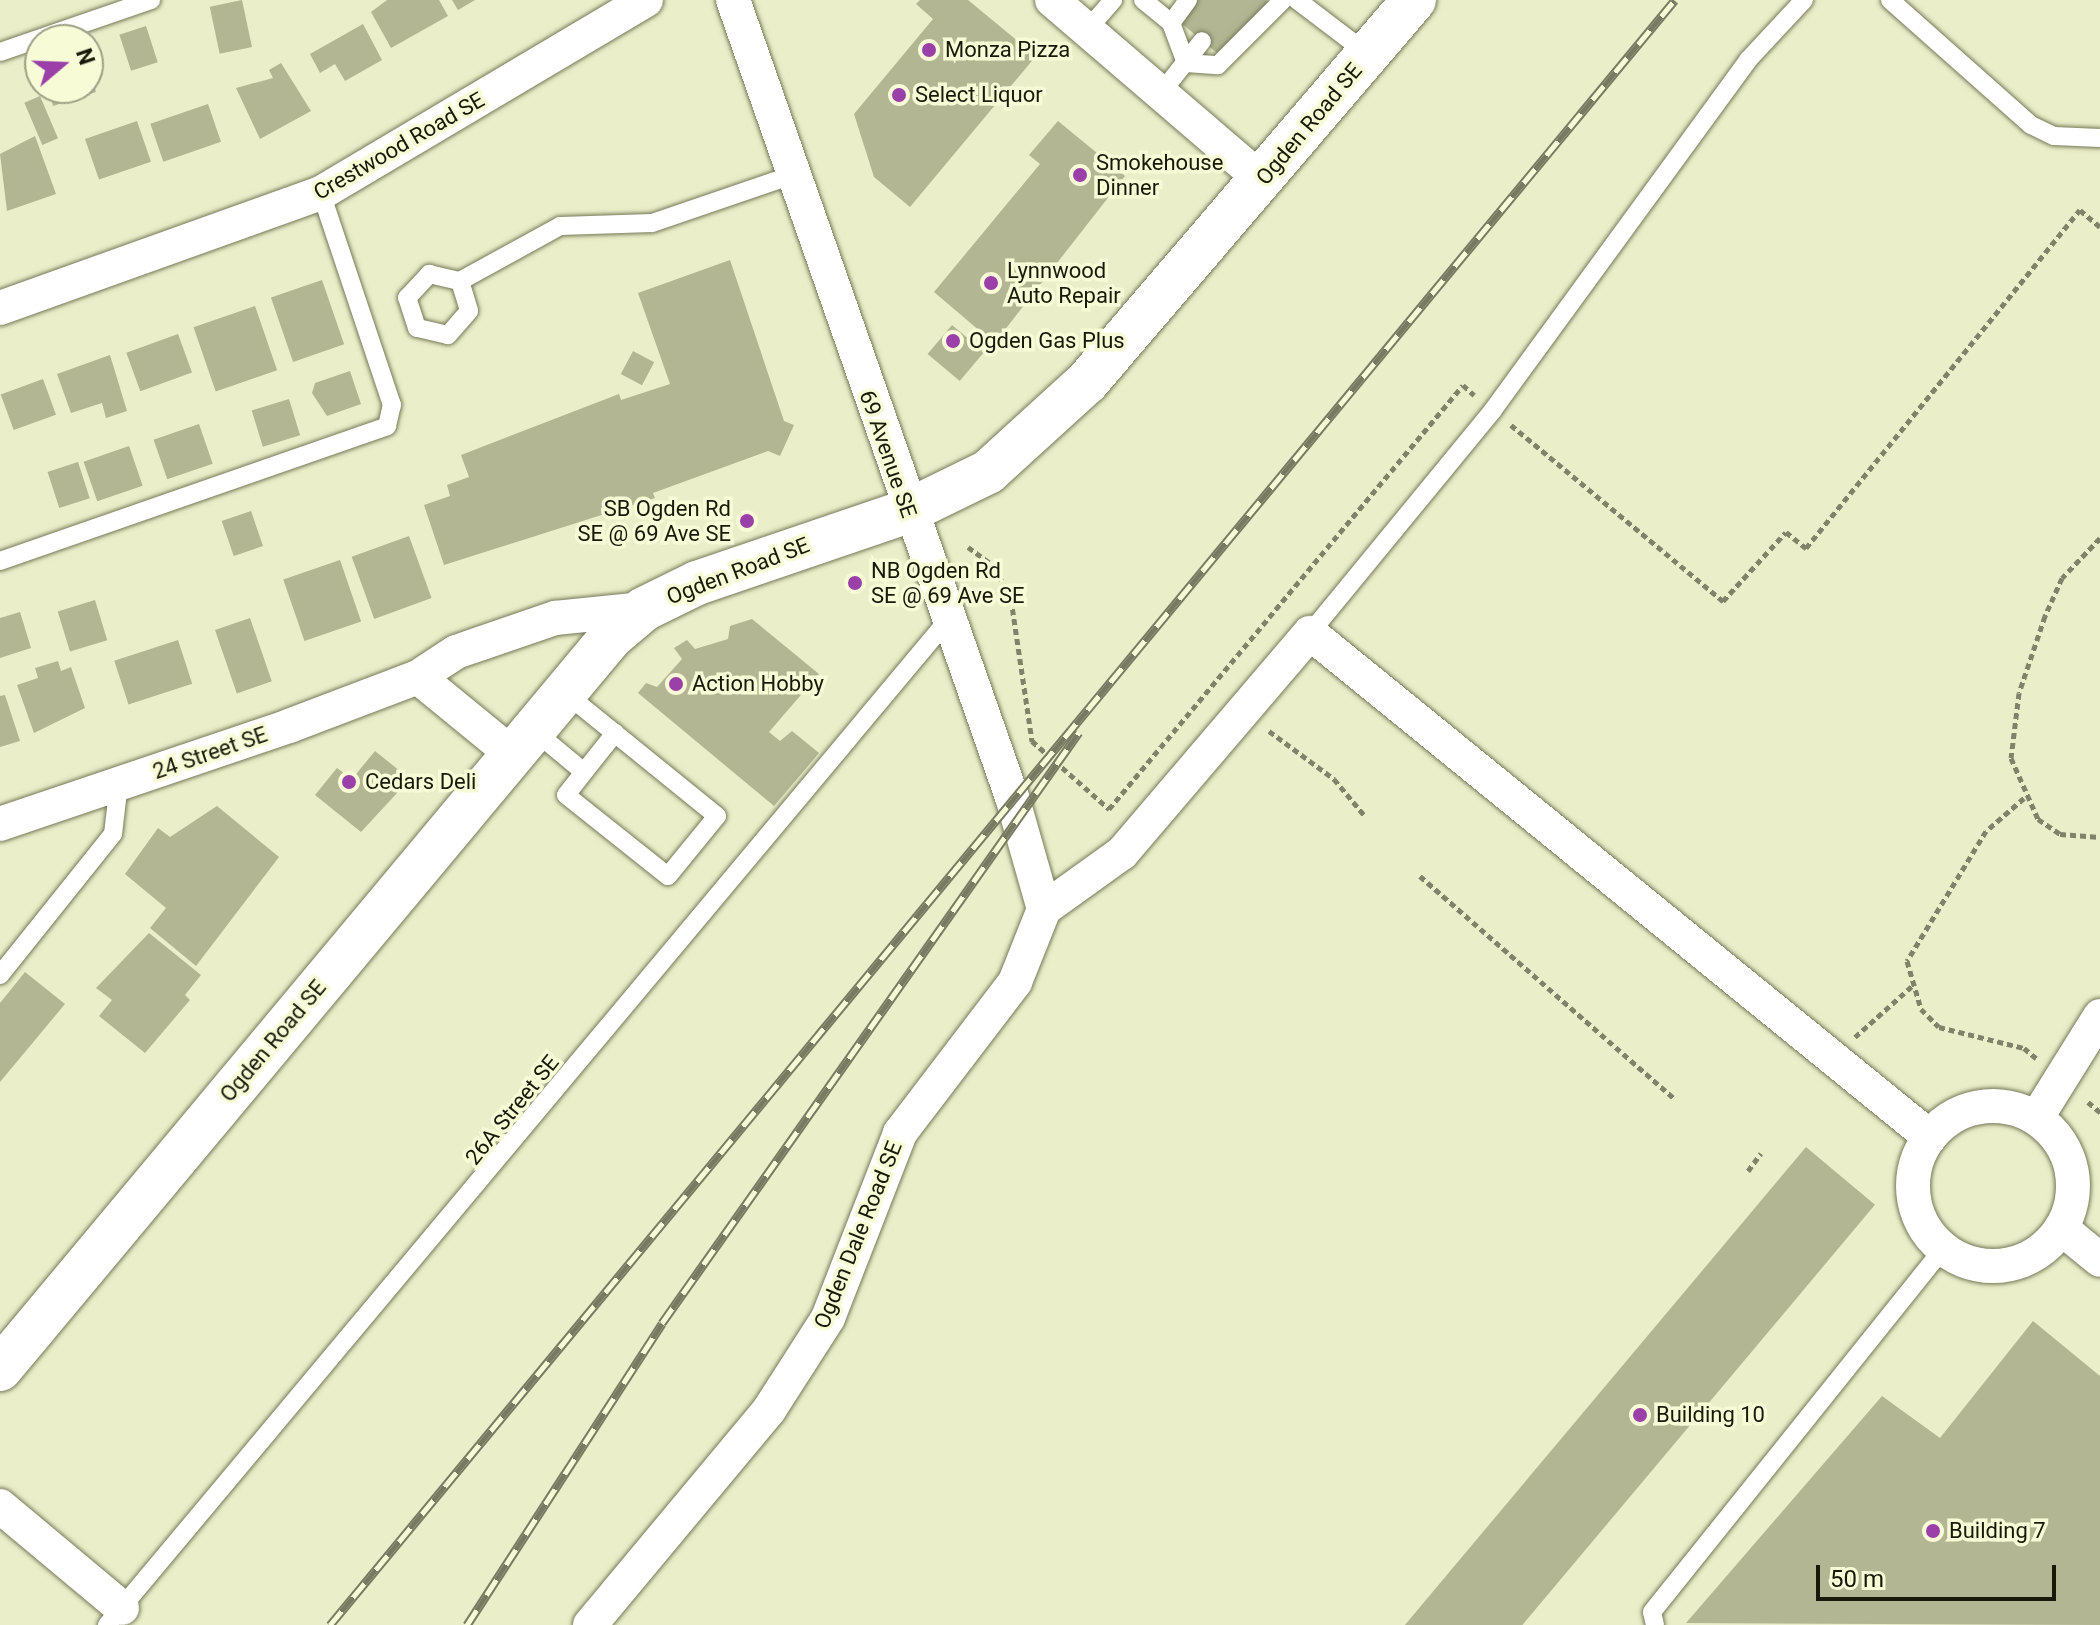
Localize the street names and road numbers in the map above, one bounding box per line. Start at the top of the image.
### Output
street label: Ogden Road SE [1250,58,1368,190]
street label: Crestwood Road SE [309,86,489,206]
street label: 69 Avenue SE [854,387,922,521]
street label: Ogden Road SE [663,532,813,610]
street label: 24 Street SE [149,721,271,785]
street label: Ogden Road SE [214,975,332,1107]
street label: 26A Street SE [460,1050,564,1170]
street label: Ogden Dale Road SE [808,1138,908,1332]

